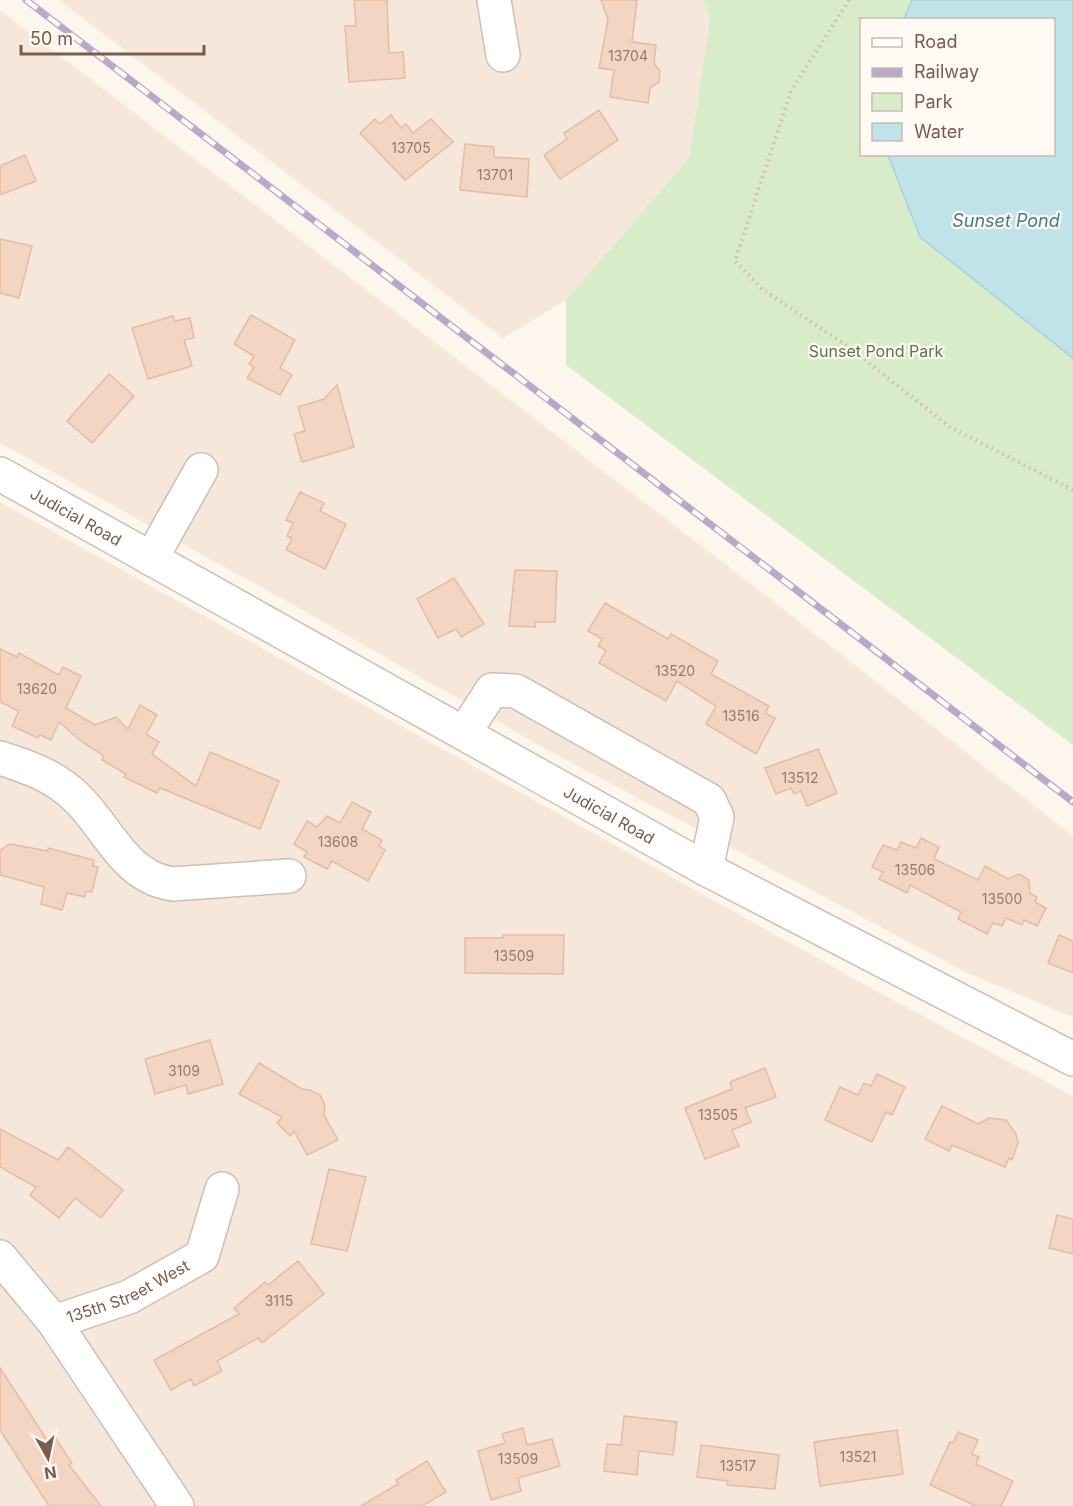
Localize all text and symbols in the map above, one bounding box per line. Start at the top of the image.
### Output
scale bar [21,18,204,56]
legend [860,18,1055,156]
text: 50 m [30,28,73,49]
text: Road [914,31,957,52]
house number: 13704 [608,47,648,64]
text: Railway [914,61,979,82]
text: Park [914,91,953,112]
text: Water [914,121,964,142]
house number: 13705 [391,139,431,156]
house number: 13701 [477,166,513,183]
water label: Sunset Pond [952,210,1060,231]
park label: Sunset Pond Park [809,341,943,361]
street label: Judicial Road [27,483,125,550]
house number: 13520 [655,662,695,679]
house number: 13620 [17,680,57,697]
house number: 13516 [722,707,760,724]
house number: 13512 [781,769,819,786]
street label: Judicial Road [560,781,658,848]
house number: 13608 [318,833,358,850]
house number: 13506 [895,861,935,878]
house number: 13500 [982,890,1022,907]
house number: 13509 [494,947,534,964]
house number: 3109 [168,1062,200,1079]
house number: 13505 [698,1106,738,1123]
street label: 135th Street West [64,1255,193,1327]
house number: 3115 [265,1292,293,1309]
north arrow [18,1428,78,1488]
house number: 13521 [839,1448,877,1465]
house number: 13509 [498,1450,538,1467]
house number: 13517 [720,1457,756,1474]
text: N [43,1462,58,1484]

